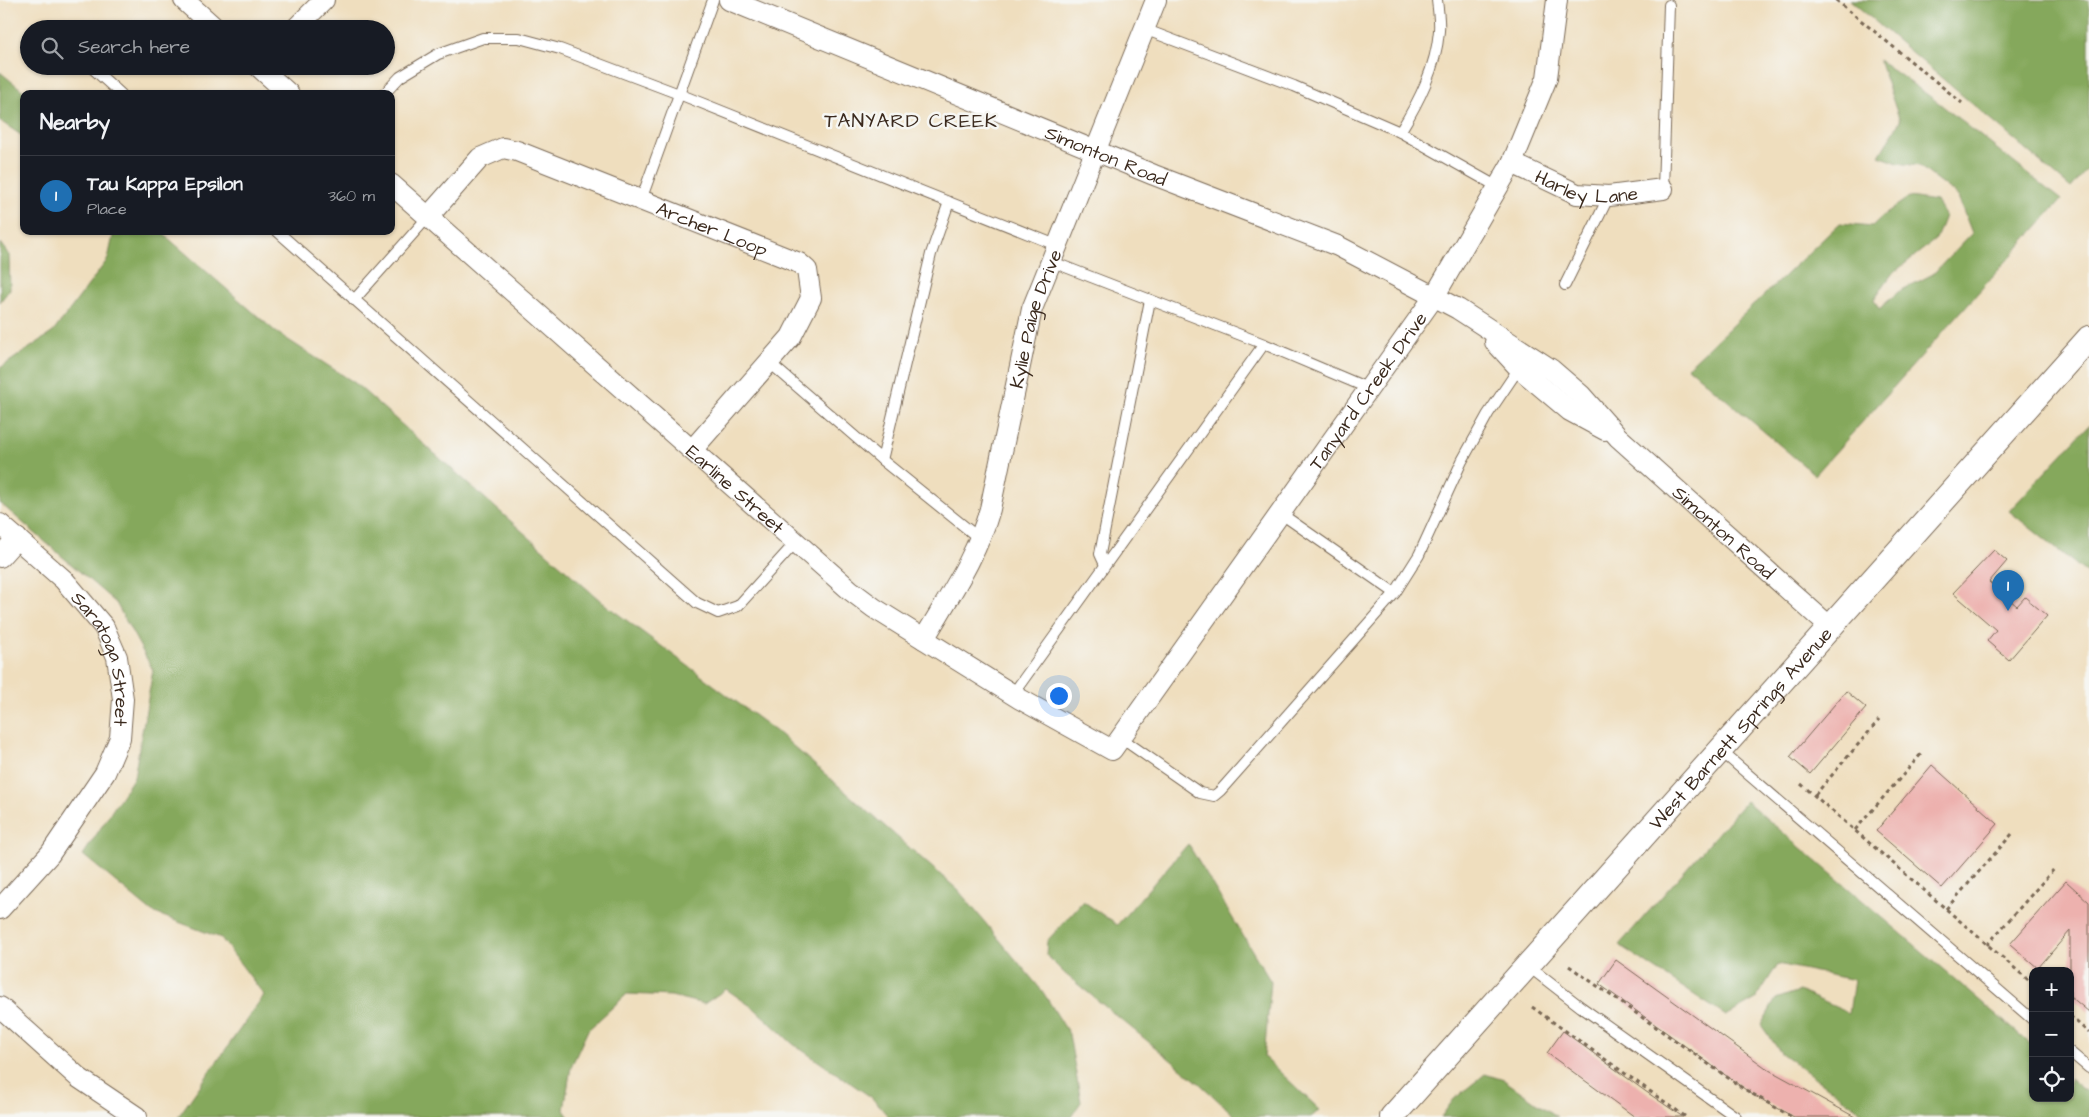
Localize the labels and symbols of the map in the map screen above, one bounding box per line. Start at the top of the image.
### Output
district label: TANYARD CREEK [824,107,998,135]
street label: Simonton Road [1041,120,1171,194]
street label: Harley Lane [1530,164,1639,211]
street label: Archer Loop [652,196,772,264]
street label: Kylie Paige Drive [1004,246,1070,391]
street label: Tanyard Creek Drive [1303,307,1434,476]
street label: Earline Street [679,439,790,541]
street label: Simonton Road [1666,480,1780,586]
pin: 1 [1992,570,2024,611]
street label: Saratoga Street [64,586,135,727]
street label: West Barnett Springs Avenue [1643,622,1839,836]
your location [1046,683,1072,709]

